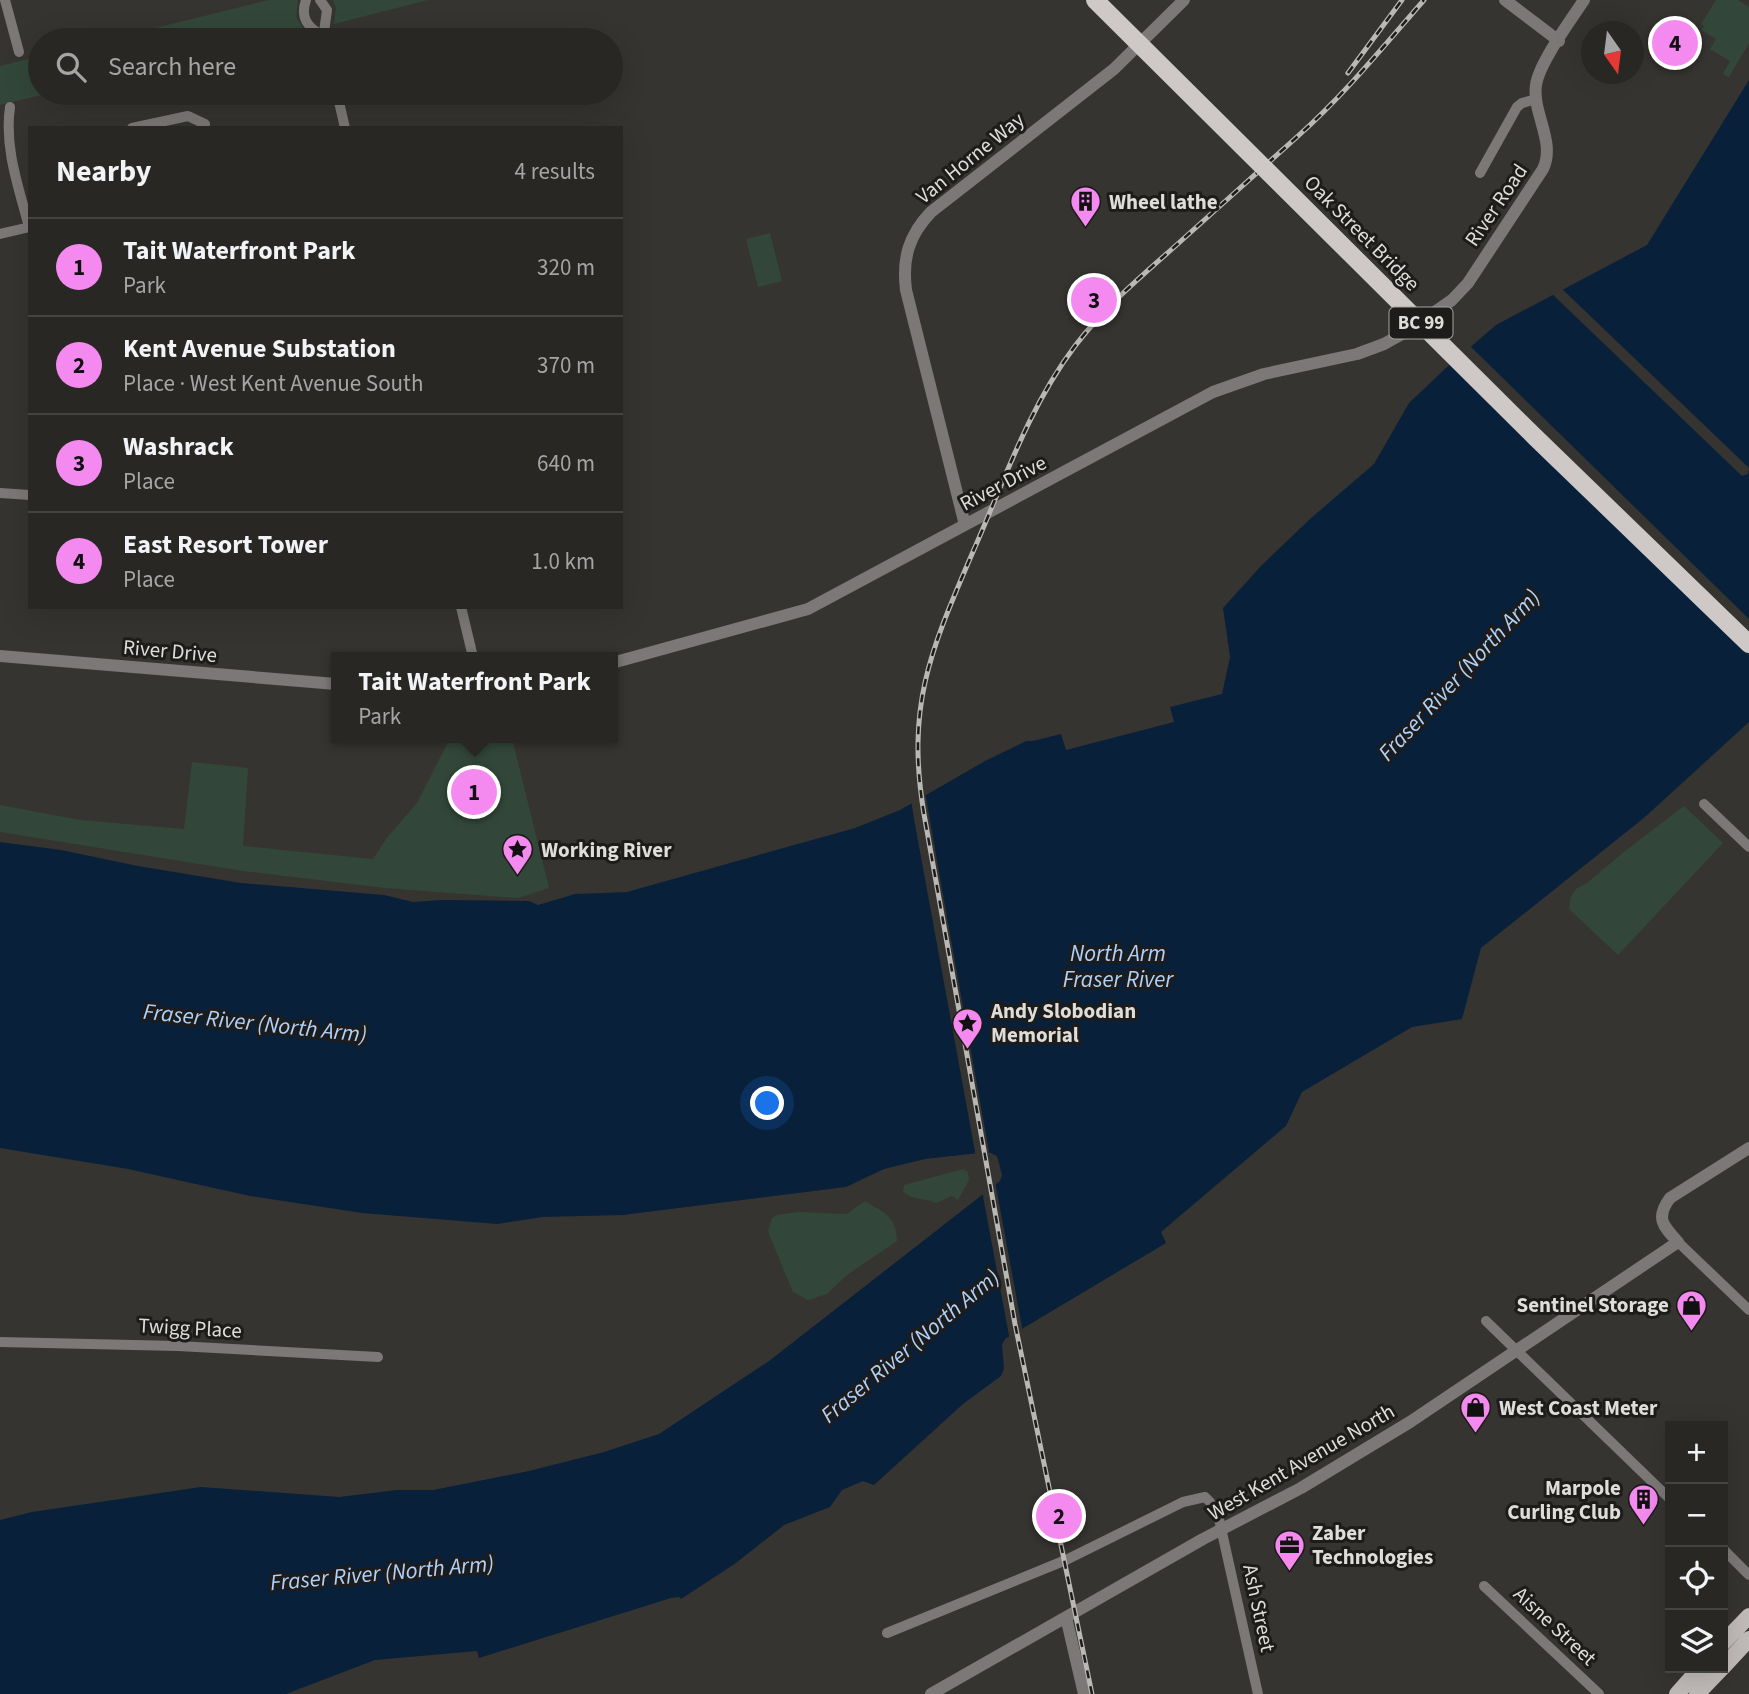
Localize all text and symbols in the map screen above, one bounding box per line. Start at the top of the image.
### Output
pin: 4 [1652,17,1698,69]
north arrow [1581,21,1644,84]
search box [28,28,623,105]
icon: search [52,48,90,86]
text: Search here [108,48,236,85]
street label: Van Horne Way [909,105,1031,211]
text: Nearby [56,150,151,193]
text: 4 results [515,155,595,188]
street label: River Road [1457,158,1535,252]
street label: Oak Street Bridge [1297,168,1427,298]
building icon: Wheel lathe [1069,185,1103,229]
place label: Wheel lathe [1109,187,1218,217]
text: Tait Waterfront Park [123,232,356,269]
text: 1 [73,251,85,284]
text: 320 m [537,251,595,284]
text: Park [123,269,166,302]
pin: 3 [1071,274,1117,326]
road number: BC 99 [1390,308,1452,338]
text: Kent Avenue Substation [123,330,396,367]
text: 2 [73,349,85,382]
text: 370 m [537,349,595,382]
text: Place · West Kent Avenue South [123,367,423,400]
text: Washrack [123,428,234,465]
text: 3 [73,447,85,480]
text: 640 m [537,447,595,480]
street label: River Drive [954,448,1052,518]
text: Place [123,465,175,498]
text: East Resort Tower [123,526,328,563]
text: 4 [73,545,85,578]
text: 1.0 km [531,545,595,578]
text: Place [123,563,175,596]
water label: Fraser River (North Arm) [1370,582,1548,768]
street label: River Drive [122,632,218,670]
popup [331,652,618,743]
text: Tait Waterfront Park [358,663,591,700]
text: Park [358,700,401,733]
pin: 1 [451,766,497,818]
place icon: Working River [501,833,535,877]
place label: Working River [541,835,672,865]
water label: North Arm Fraser River [1063,937,1174,996]
water label: Fraser River (North Arm) [142,995,368,1051]
place label: Andy Slobodian Memorial [990,996,1136,1050]
place icon: Andy Slobodian Memorial [951,1006,985,1050]
your location [750,1086,784,1120]
water label: Fraser River (North Arm) [813,1261,1007,1431]
shop icon: Sentinel Storage [1675,1288,1709,1332]
place label: Sentinel Storage [1517,1290,1669,1320]
street label: Twigg Place [138,1310,242,1346]
shop icon: West Coast Meter [1459,1391,1493,1435]
place label: West Coast Meter [1499,1393,1658,1423]
street label: West Kent Avenue North [1202,1396,1400,1528]
map controls [1665,1421,1728,1673]
button: + [1665,1421,1728,1484]
place label: Marpole Curling Club [1507,1473,1621,1527]
building icon: Marpole Curling Club [1627,1483,1661,1527]
button: − [1665,1484,1728,1547]
pin: 2 [1036,1490,1082,1542]
place label: Zaber Technologies [1312,1518,1433,1572]
office icon: Zaber Technologies [1272,1528,1306,1572]
water label: Fraser River (North Arm) [269,1547,495,1599]
button: locate [1665,1547,1728,1610]
street label: Ash Street [1235,1561,1283,1655]
street label: Aisne Street [1507,1580,1603,1672]
button: layers [1665,1610,1728,1673]

